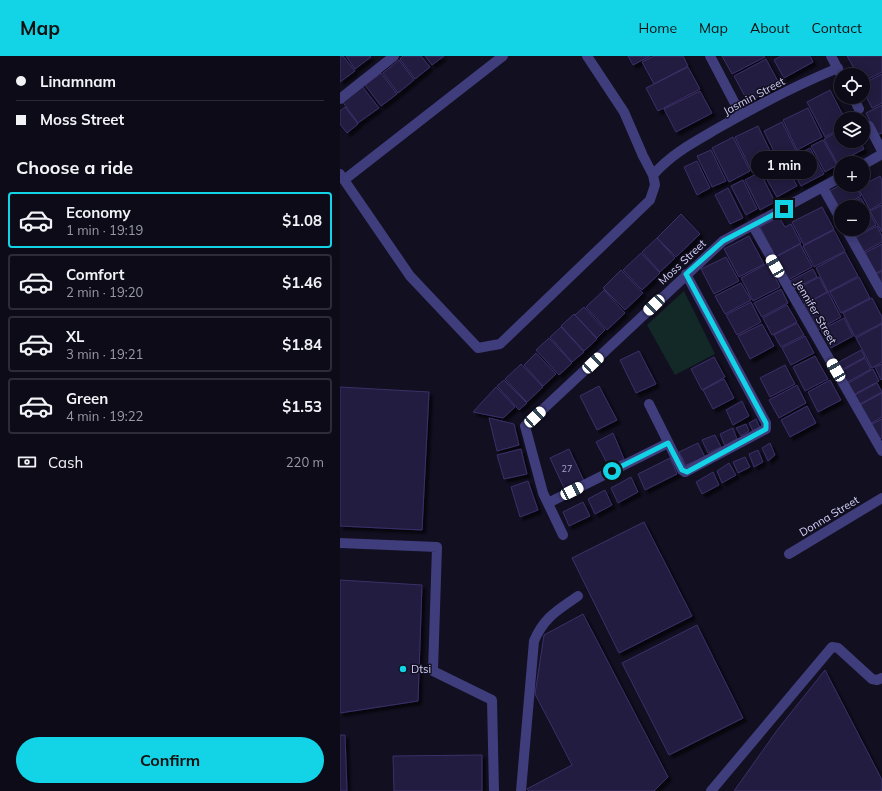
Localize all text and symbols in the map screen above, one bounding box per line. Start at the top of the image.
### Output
text: Map [20,16,60,40]
text: Home [638,19,677,37]
text: Map [699,19,728,37]
text: About [750,19,790,37]
text: Contact [812,19,862,37]
map controls [834,68,870,236]
button: locate [834,68,870,104]
text: Linamnam [40,72,116,91]
street label: Jasmin Street [721,74,787,118]
text: Moss Street [40,110,124,129]
button: layers [834,112,870,148]
callout: 1 min [751,151,817,179]
text: Choose a ride [16,156,133,179]
button: + [834,156,870,192]
text: 1 min [767,157,801,173]
route end [775,200,793,218]
button: − [834,200,870,236]
icon: car [18,202,54,238]
text: Economy [66,203,131,222]
text: $1.08 [282,211,322,230]
text: 1 min · 19:19 [66,222,143,238]
street label: Moss Street [655,236,709,288]
car [764,253,786,279]
icon: car [18,264,54,300]
text: Comfort [66,265,124,284]
text: $1.46 [282,273,322,292]
street label: Jennifer Street [792,277,840,347]
text: 2 min · 19:20 [66,284,143,300]
car [641,292,667,318]
icon: car [18,326,54,362]
text: XL [66,327,84,346]
text: $1.84 [282,335,322,354]
text: 3 min · 19:21 [66,346,143,362]
car [580,350,606,376]
car [825,357,847,383]
icon: car [18,388,54,424]
text: Green [66,389,108,408]
text: $1.53 [282,397,322,416]
car [522,404,548,430]
text: 4 min · 19:22 [66,408,143,424]
icon: cash [16,451,38,473]
text: Cash [48,453,83,472]
text: 220 m [286,454,324,470]
route start [603,462,621,480]
house number: 27 [562,463,572,474]
car [559,480,585,502]
street label: Donna Street [797,493,862,539]
place label: Dtsi [411,662,431,676]
marker: Dtsi [398,664,408,674]
button: Confirm [16,737,324,783]

